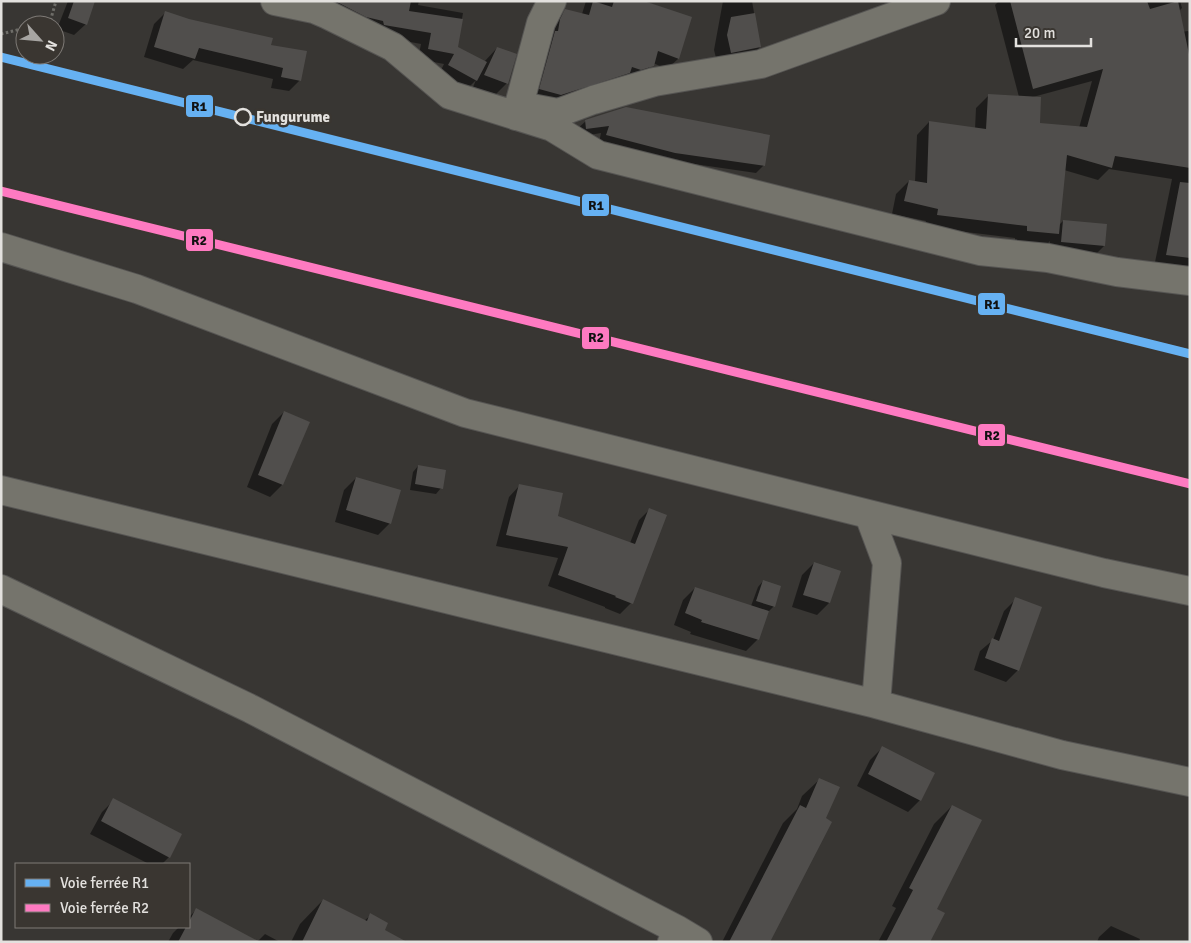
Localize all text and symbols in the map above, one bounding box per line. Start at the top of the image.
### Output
north arrow [15,15,65,65]
scale bar [1016,15,1091,47]
text: 20 m [1024,24,1055,42]
text: N [41,37,61,54]
line badge: R1 [185,94,214,118]
text: R1 [191,98,208,115]
marker: Fungurume [234,108,252,126]
place label: Fungurume [256,108,330,126]
line badge: R1 [581,193,610,217]
text: R1 [588,197,605,214]
line badge: R2 [185,228,214,252]
text: R2 [191,232,207,249]
line badge: R1 [977,292,1006,316]
text: R1 [984,296,1001,313]
line badge: R2 [581,326,610,350]
text: R2 [588,329,604,346]
line badge: R2 [977,423,1006,447]
text: R2 [984,427,1000,444]
legend [15,863,190,928]
text: Voie ferrée R1 [60,874,149,892]
text: Voie ferrée R2 [60,899,149,917]

